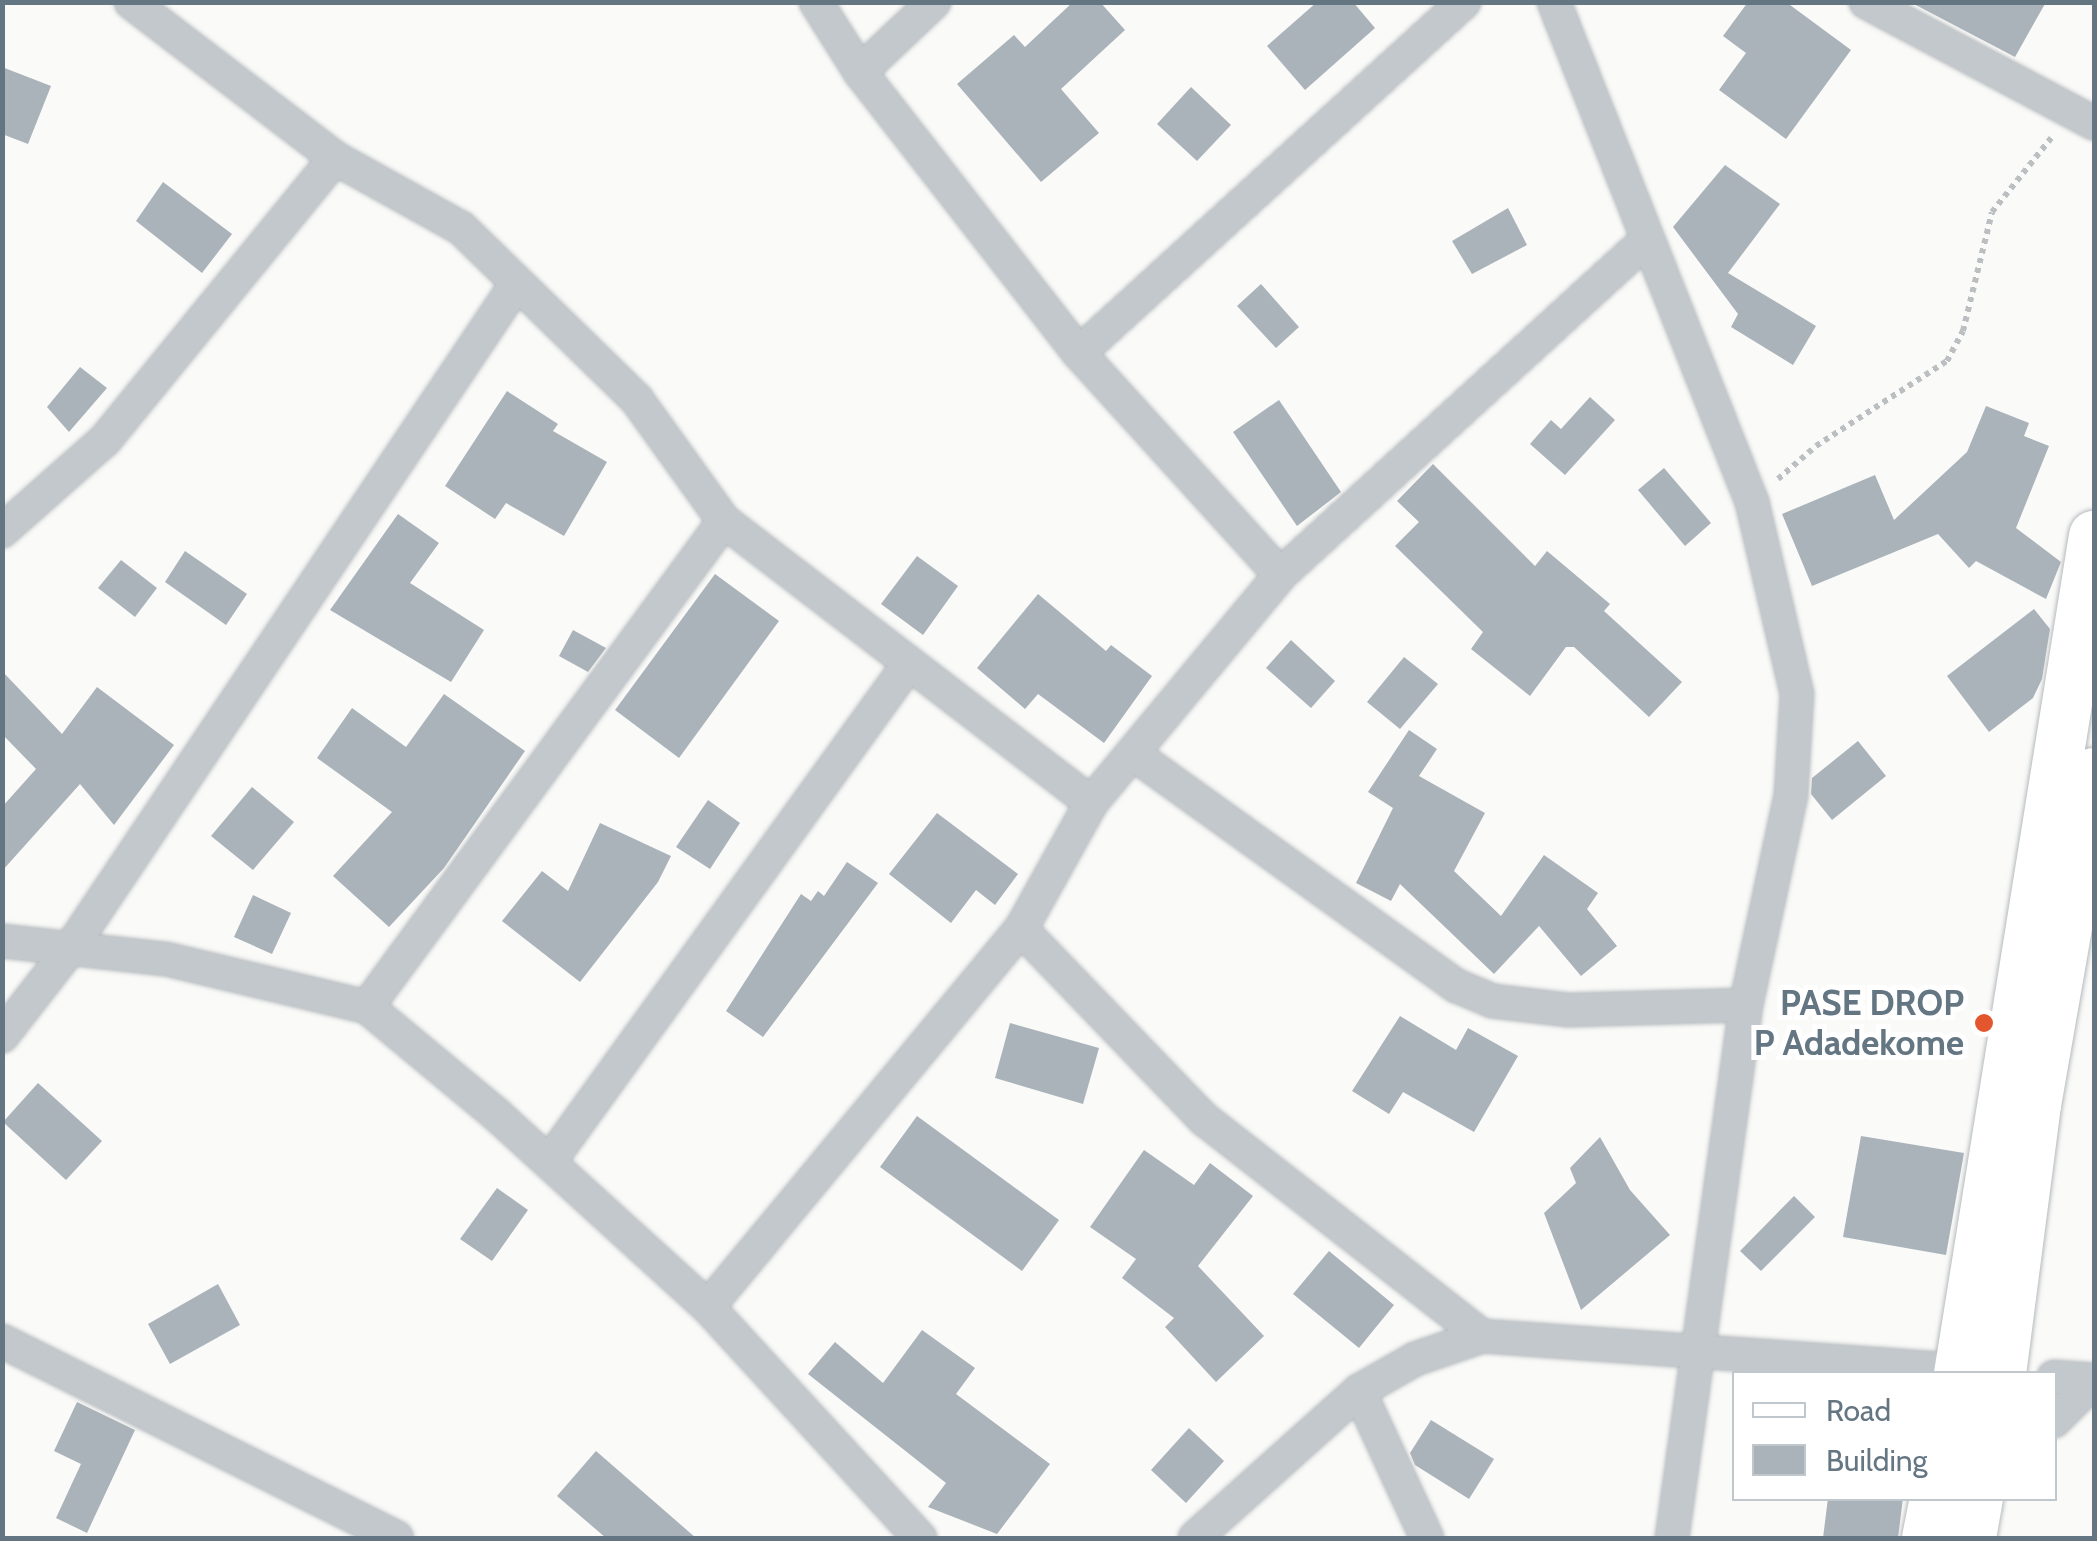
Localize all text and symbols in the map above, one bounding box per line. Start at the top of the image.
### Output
place label: PASE DROP P Adadekome [1754,982,1964,1064]
marker: PASE DROP P Adadekome [1973,1012,1995,1034]
legend [1732,1371,2057,1501]
text: Road [1826,1392,1891,1429]
text: Building [1826,1442,1928,1479]

